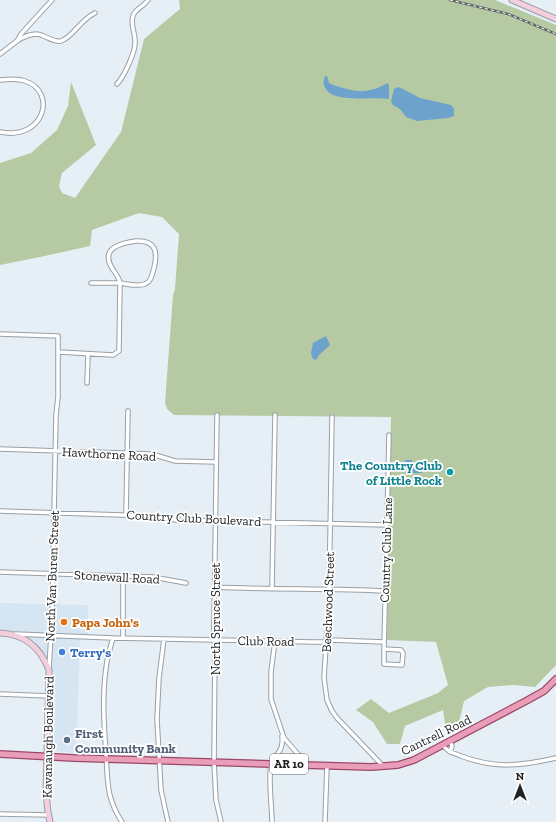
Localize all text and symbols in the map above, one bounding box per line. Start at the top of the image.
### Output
street label: Hawthorne Road [61,444,157,464]
place label: The Country Club of Little Rock [340,458,442,488]
marker: The Country Club of Little Rock [445,467,455,477]
street label: Country Club Lane [377,497,395,603]
street label: Country Club Boulevard [126,507,262,529]
street label: North Van Buren Street [42,510,62,642]
street label: Beechwood Street [319,551,337,653]
street label: North Spruce Street [208,563,223,675]
street label: Stonewall Road [74,567,160,587]
place label: Papa John's [72,615,139,630]
marker: Papa John's [59,617,69,627]
street label: Club Road [237,633,295,649]
place label: Terry's [70,645,111,660]
marker: Terry's [57,647,67,657]
street label: Kavanaugh Boulevard [39,676,57,798]
street label: Cantrell Road [398,712,474,758]
place label: First Community Bank [75,726,176,756]
marker: First Community Bank [62,735,72,745]
road number: AR 10 [270,754,308,774]
north arrow [500,766,540,806]
text: N [516,770,525,783]

